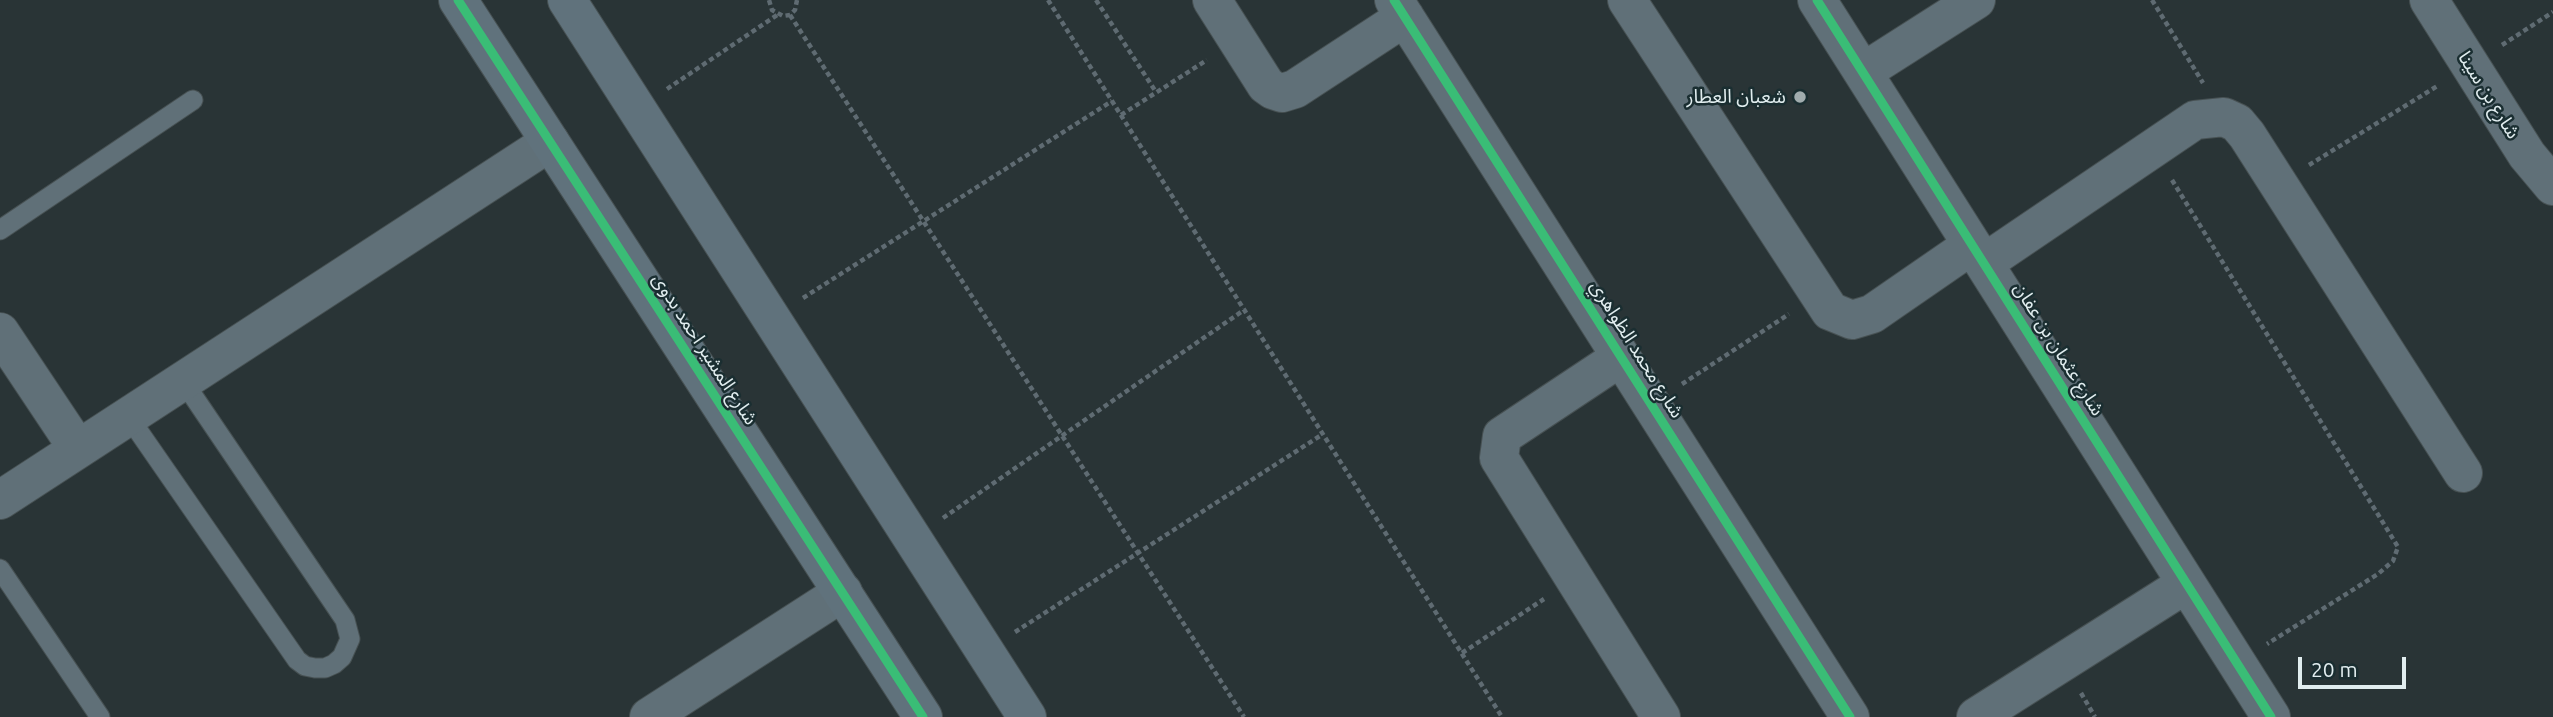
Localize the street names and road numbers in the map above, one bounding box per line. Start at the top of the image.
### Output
street label: شارع بن سينا [2453,47,2525,143]
street label: شارع المشير احمد بدوى [647,269,763,429]
street label: شارع محمد الظواهري [1585,276,1689,422]
street label: شارع عثمان بن عفان [2009,278,2109,420]

